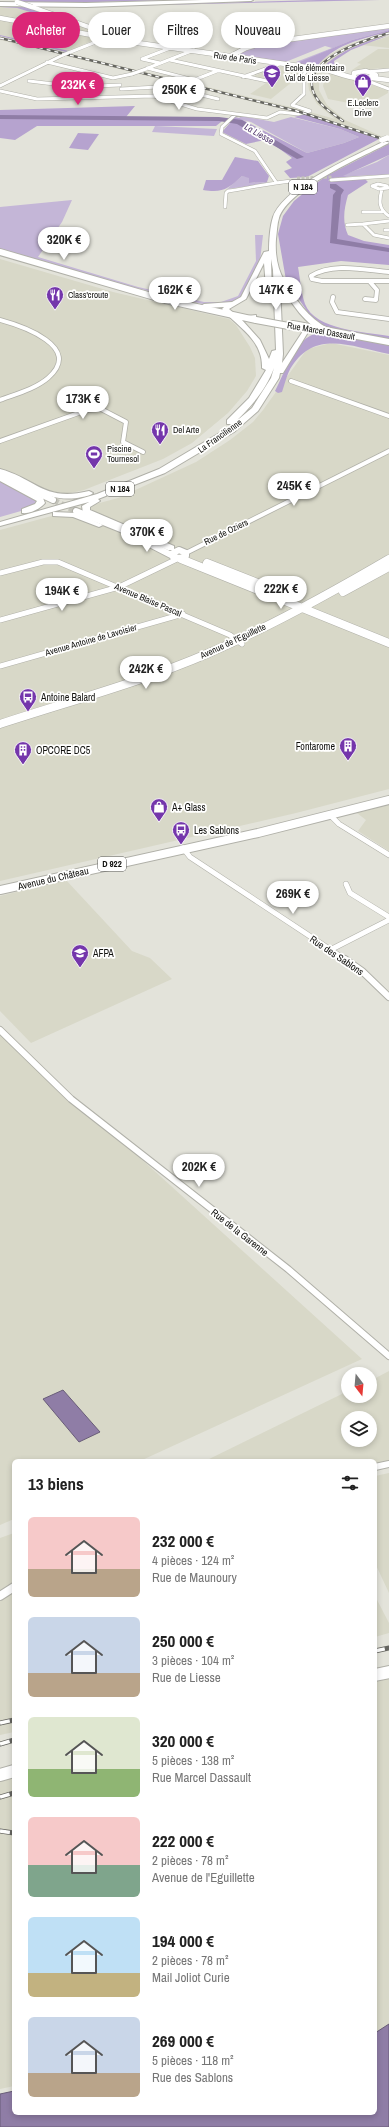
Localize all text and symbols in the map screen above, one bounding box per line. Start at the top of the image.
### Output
chip: Acheter [12,12,80,48]
chip: Louer [88,12,145,48]
chip: Filtres [153,12,213,48]
chip: Nouveau [221,12,295,48]
street label: Rue de Paris [213,49,257,67]
place label: École élémentaire Val de Liesse [285,62,344,84]
school or university icon: École élémentaire Val de Liesse [262,63,282,88]
pin: 232K € [45,72,111,106]
shop icon: E.Leclerc Drive [353,72,373,97]
text: 232K € [61,76,95,93]
pin: 250K € [146,77,212,111]
text: 250K € [162,81,196,98]
place label: E.Leclerc Drive [348,97,379,119]
water label: La Liesse [242,121,276,147]
road number: N 184 [289,180,317,194]
pin: 320K € [31,227,97,261]
text: 320K € [47,231,81,248]
pin: 162K € [142,277,208,311]
pin: 147K € [243,277,309,311]
text: 162K € [158,281,192,298]
text: 147K € [259,281,293,298]
restaurant icon: Class'croute [45,285,65,310]
place label: Class'croute [68,289,108,301]
street label: Rue Marcel Dassault [286,319,356,343]
pin: 173K € [50,386,116,420]
text: 173K € [66,390,100,407]
street label: La Francilienne [196,416,244,456]
restaurant icon: Del Arte [150,420,170,445]
place label: Del Arte [173,424,199,436]
place label: Piscine Tournesol [107,443,139,465]
sports icon: Piscine Tournesol [84,444,104,469]
pin: 245K € [261,473,327,507]
text: 245K € [277,477,311,494]
road number: N 184 [106,482,134,496]
street label: Rue de Oziers [202,516,250,548]
pin: 370K € [114,519,180,553]
text: 370K € [130,523,164,540]
pin: 222K € [248,576,314,610]
pin: 194K € [29,578,95,612]
street label: Avenue Blaise Pascal [112,580,184,620]
text: 222K € [264,580,298,597]
text: 194K € [45,582,79,599]
street label: Avenue Antoine de Lavoisier [43,621,139,659]
street label: Avenue de l'Eguillette [197,621,268,662]
pin: 242K € [113,656,179,690]
text: 242K € [129,660,163,677]
bus stop icon: Antoine Balard [18,687,38,712]
place label: Antoine Balard [40,691,95,704]
building icon: Fontarome [338,736,358,761]
building icon: OPCORE DC5 [13,740,33,765]
place label: Fontarome [296,740,335,753]
place label: OPCORE DC5 [36,744,91,757]
shop icon: A+ Glass [149,797,169,822]
place label: A+ Glass [171,801,206,814]
bus stop icon: Les Sablons [171,820,191,845]
place label: Les Sablons [194,824,239,837]
road number: D 922 [98,857,126,871]
street label: Avenue du Château [15,864,90,893]
pin: 269K € [260,881,326,915]
text: 269K € [276,885,310,902]
street label: Rue des Sablons [307,933,366,978]
school or university icon: AFPA [70,943,90,968]
place label: AFPA [92,947,114,960]
pin: 202K € [166,1154,232,1188]
text: 202K € [182,1158,216,1175]
street label: Rue de la Garenne [208,1206,271,1259]
north arrow [341,1367,377,1403]
map controls [341,1367,377,1447]
button: layers [341,1411,377,1447]
text: 13 biens [28,1472,84,1495]
icon: filters [339,1472,361,1494]
text: 232 000 € [152,1529,214,1552]
icon: home [60,1533,108,1581]
text: 4 pièces · 124 m² [152,1552,234,1569]
text: Rue de Maunoury [152,1569,237,1586]
text: 250 000 € [152,1629,214,1652]
icon: home [60,1633,108,1681]
text: 3 pièces · 104 m² [152,1652,234,1669]
text: Rue de Liesse [152,1669,221,1686]
text: 320 000 € [152,1729,214,1752]
icon: home [60,1733,108,1781]
text: 5 pièces · 138 m² [152,1752,234,1769]
text: Rue Marcel Dassault [152,1769,251,1786]
text: 222 000 € [152,1829,214,1852]
icon: home [60,1833,108,1881]
text: 2 pièces · 78 m² [152,1852,228,1869]
text: Avenue de l'Eguillette [152,1869,255,1886]
text: 194 000 € [152,1929,214,1952]
icon: home [60,1933,108,1981]
text: 2 pièces · 78 m² [152,1952,228,1969]
text: Mail Joliot Curie [152,1969,230,1986]
text: 269 000 € [152,2029,214,2052]
icon: home [60,2033,108,2081]
text: 5 pièces · 118 m² [152,2052,234,2069]
text: Rue des Sablons [152,2069,233,2086]

